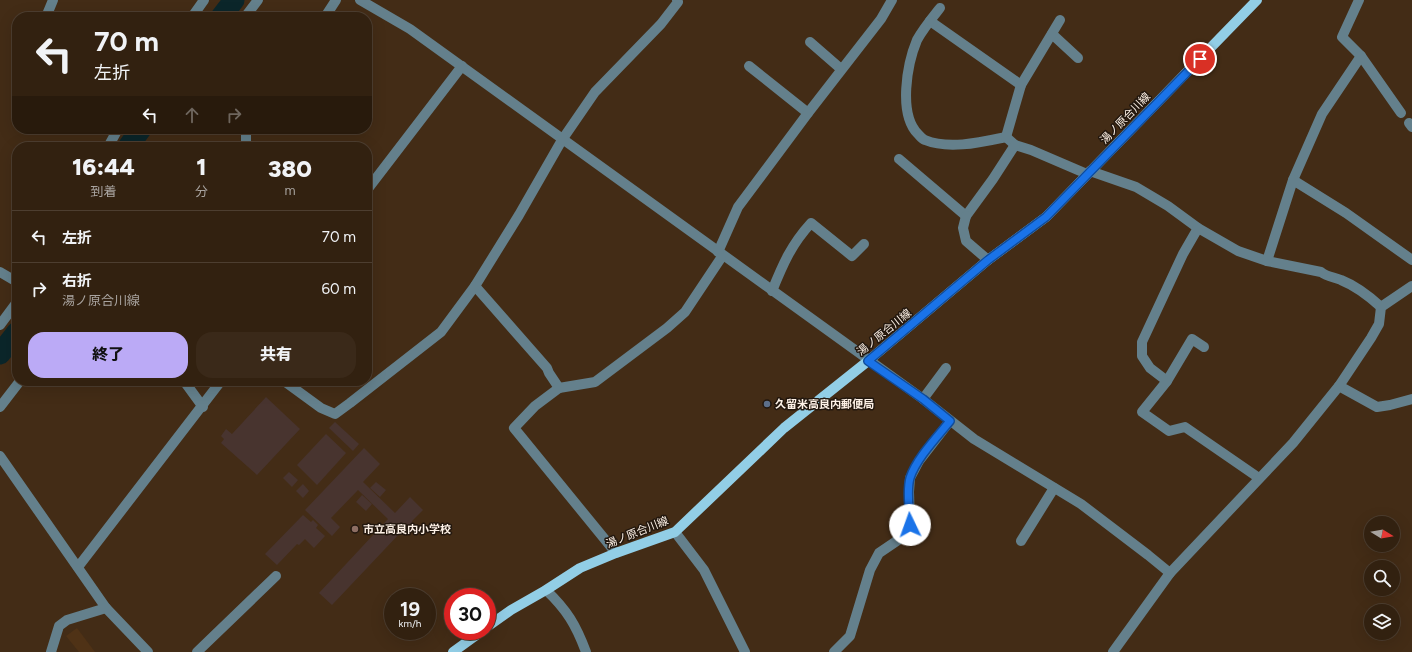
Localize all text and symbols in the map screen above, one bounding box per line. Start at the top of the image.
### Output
text: 70 m [94,24,159,58]
icon: left [28,28,80,80]
pin [1183,42,1217,76]
icon: arrive [1189,48,1211,70]
text: 左折 [94,62,130,84]
street label: 湯ノ原合川線 [1098,90,1153,147]
icon: left [139,104,161,126]
icon: ahead [181,104,203,126]
icon: right [223,104,245,126]
text: 16:44 [72,152,135,181]
text: 1 [196,152,207,181]
text: 380 [268,154,312,183]
text: m [284,183,296,198]
text: 到着 [90,184,116,199]
text: 分 [195,184,208,199]
icon: left [28,226,50,248]
text: 70 m [322,228,356,246]
text: 左折 [62,229,92,247]
text: 右折 [62,272,92,290]
icon: right [28,278,50,300]
text: 60 m [321,280,356,298]
text: 湯ノ原合川線 [62,293,140,308]
street label: 湯ノ原合川線 [855,307,914,358]
button: 終了 [28,332,188,378]
button: 共有 [196,332,356,378]
place label: 久留米高良内郵便局 [775,398,874,411]
marker: 久留米高良内郵便局 [762,399,772,409]
position arrow [889,504,931,546]
street label: 湯ノ原合川線 [604,514,670,551]
north arrow [1364,516,1400,552]
map controls [1364,516,1400,640]
place label: 市立高良内小学校 [363,523,451,536]
marker: 市立高良内小学校 [350,524,360,534]
button: search [1364,560,1400,596]
speed limit sign: 30 [444,588,496,640]
text: 19 [400,597,420,621]
button: layers [1364,604,1400,640]
text: km/h [399,617,421,630]

